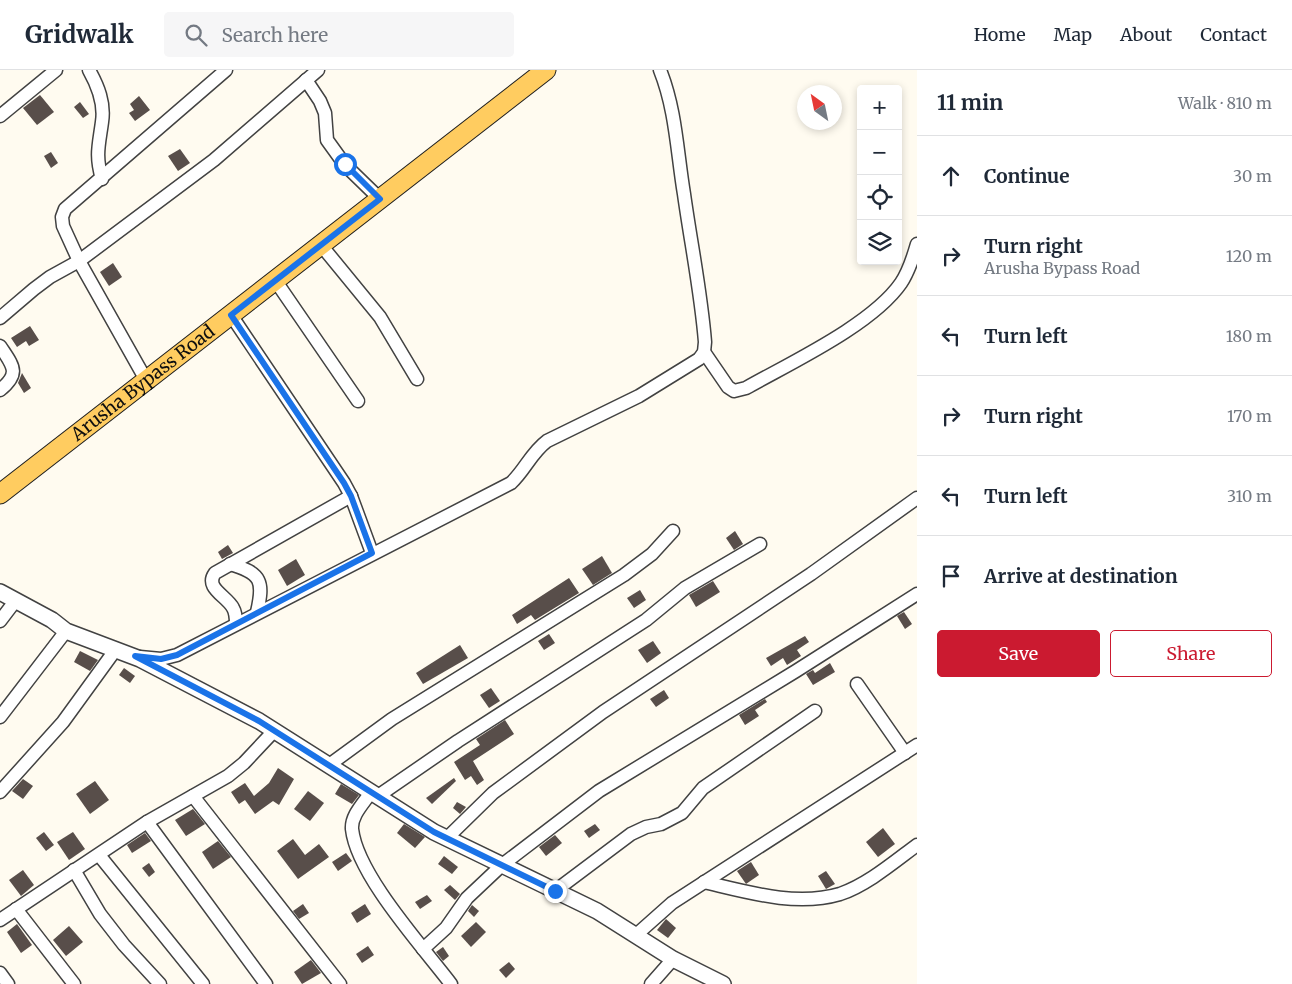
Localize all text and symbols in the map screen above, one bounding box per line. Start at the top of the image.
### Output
search box [164,12,514,57]
text: Gridwalk [25,19,134,50]
icon: search [182,21,210,49]
text: Search here [222,23,328,47]
text: Home [974,23,1026,46]
text: Map [1054,23,1092,46]
text: About [1120,23,1172,46]
text: Contact [1200,23,1267,46]
north arrow [797,85,842,130]
map controls [857,85,902,265]
button: + [857,85,902,130]
text: 11 min [937,89,1003,116]
text: Walk · 810 m [1178,93,1272,113]
button: − [857,130,902,175]
route start [334,153,357,176]
icon: ahead [937,162,965,190]
text: Continue [984,164,1070,188]
text: 30 m [1233,166,1272,186]
button: locate [857,175,902,220]
button: layers [857,220,902,265]
text: Turn right [984,234,1083,258]
icon: right [937,242,965,270]
text: 120 m [1226,246,1272,266]
text: Arusha Bypass Road [984,258,1140,278]
street label: Arusha Bypass Road [65,319,219,446]
icon: left [937,322,965,350]
text: Turn left [984,324,1068,348]
text: 180 m [1226,326,1272,346]
icon: right [937,402,965,430]
text: Turn right [984,404,1083,428]
text: 170 m [1227,406,1272,426]
icon: left [937,482,965,510]
text: Turn left [984,484,1068,508]
text: 310 m [1227,486,1272,506]
icon: arrive [937,562,965,590]
text: Arrive at destination [984,564,1178,588]
button: Save [937,630,1100,677]
button: Share [1110,630,1272,677]
route end [544,880,567,903]

